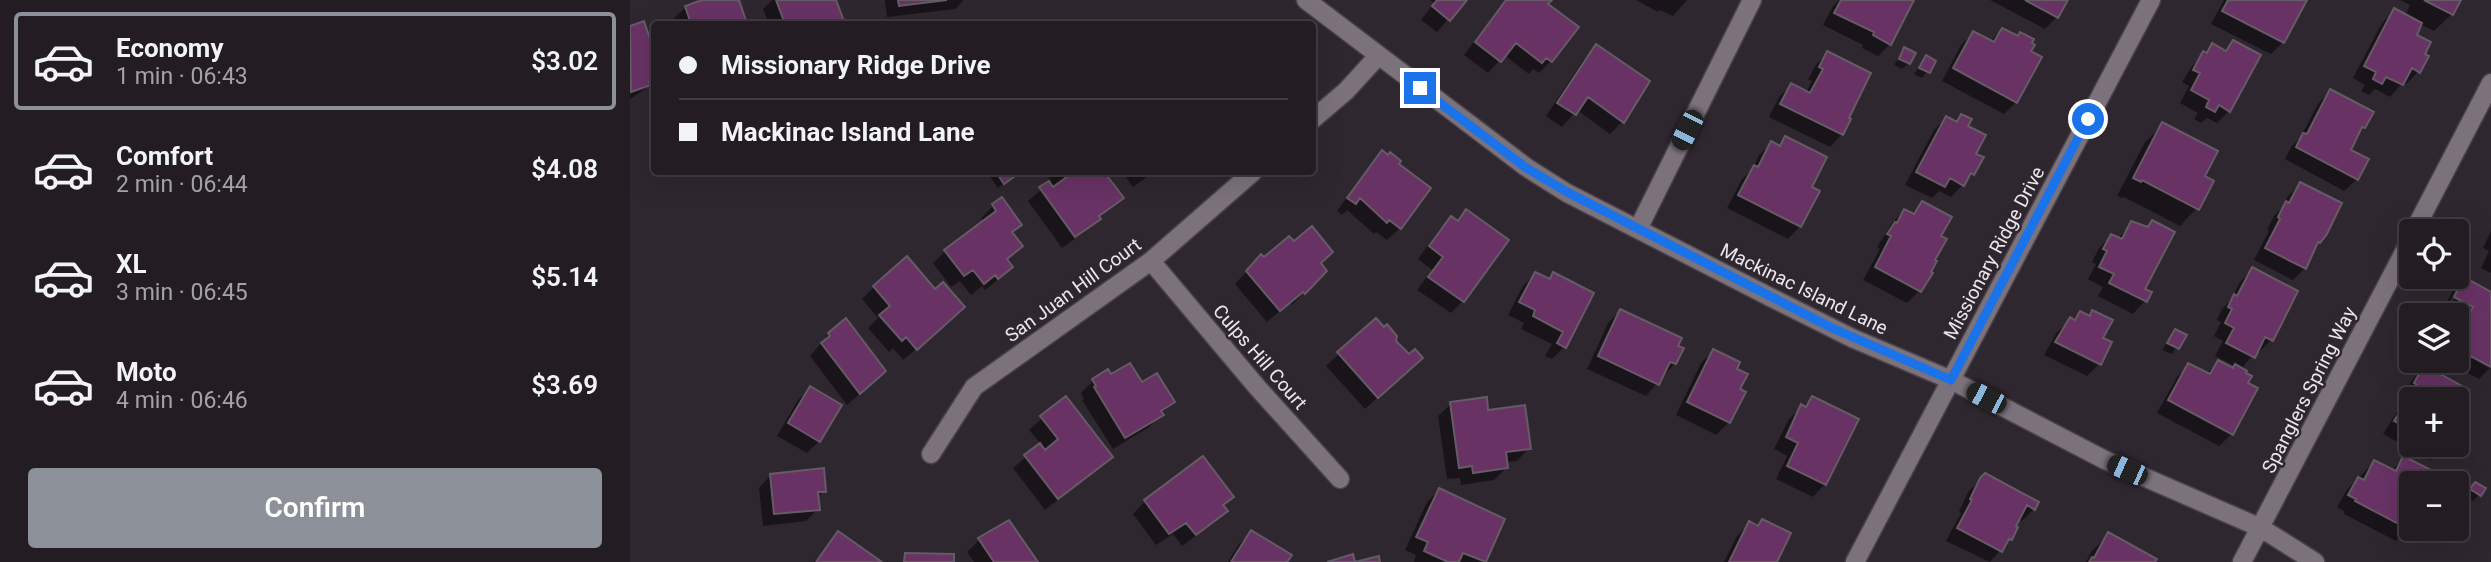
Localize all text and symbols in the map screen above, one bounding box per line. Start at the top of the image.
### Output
icon: car [32,30,95,93]
text: Economy [116,33,223,63]
text: $3.02 [531,46,598,76]
text: Missionary Ridge Drive [721,50,991,80]
text: 1 min · 06:43 [116,63,248,90]
route end [1404,72,1436,104]
route start [2072,103,2104,135]
car [1669,107,1706,153]
text: Mackinac Island Lane [721,117,975,147]
icon: car [32,138,95,201]
text: Comfort [116,141,213,171]
text: $4.08 [531,154,598,184]
street label: Missionary Ridge Drive [1939,163,2049,343]
text: 2 min · 06:44 [116,171,248,198]
map controls [2399,219,2469,541]
button: locate [2399,219,2469,289]
street label: San Juan Hill Court [1001,233,1145,347]
street label: Mackinac Island Lane [1716,238,1892,340]
icon: car [32,246,95,309]
text: XL [116,249,147,279]
text: $5.14 [531,262,598,292]
text: 3 min · 06:45 [116,279,248,306]
street label: Culps Hill Court [1208,300,1312,414]
street label: Spanglers Spring Way [2257,303,2361,477]
button: layers [2399,303,2469,373]
icon: car [32,354,95,417]
text: Moto [116,357,177,387]
text: $3.69 [531,370,598,400]
car [1963,379,2010,417]
text: 4 min · 06:46 [116,387,248,414]
button: + [2399,387,2469,457]
car [2104,452,2151,488]
button: Confirm [28,468,602,548]
button: − [2399,471,2469,541]

